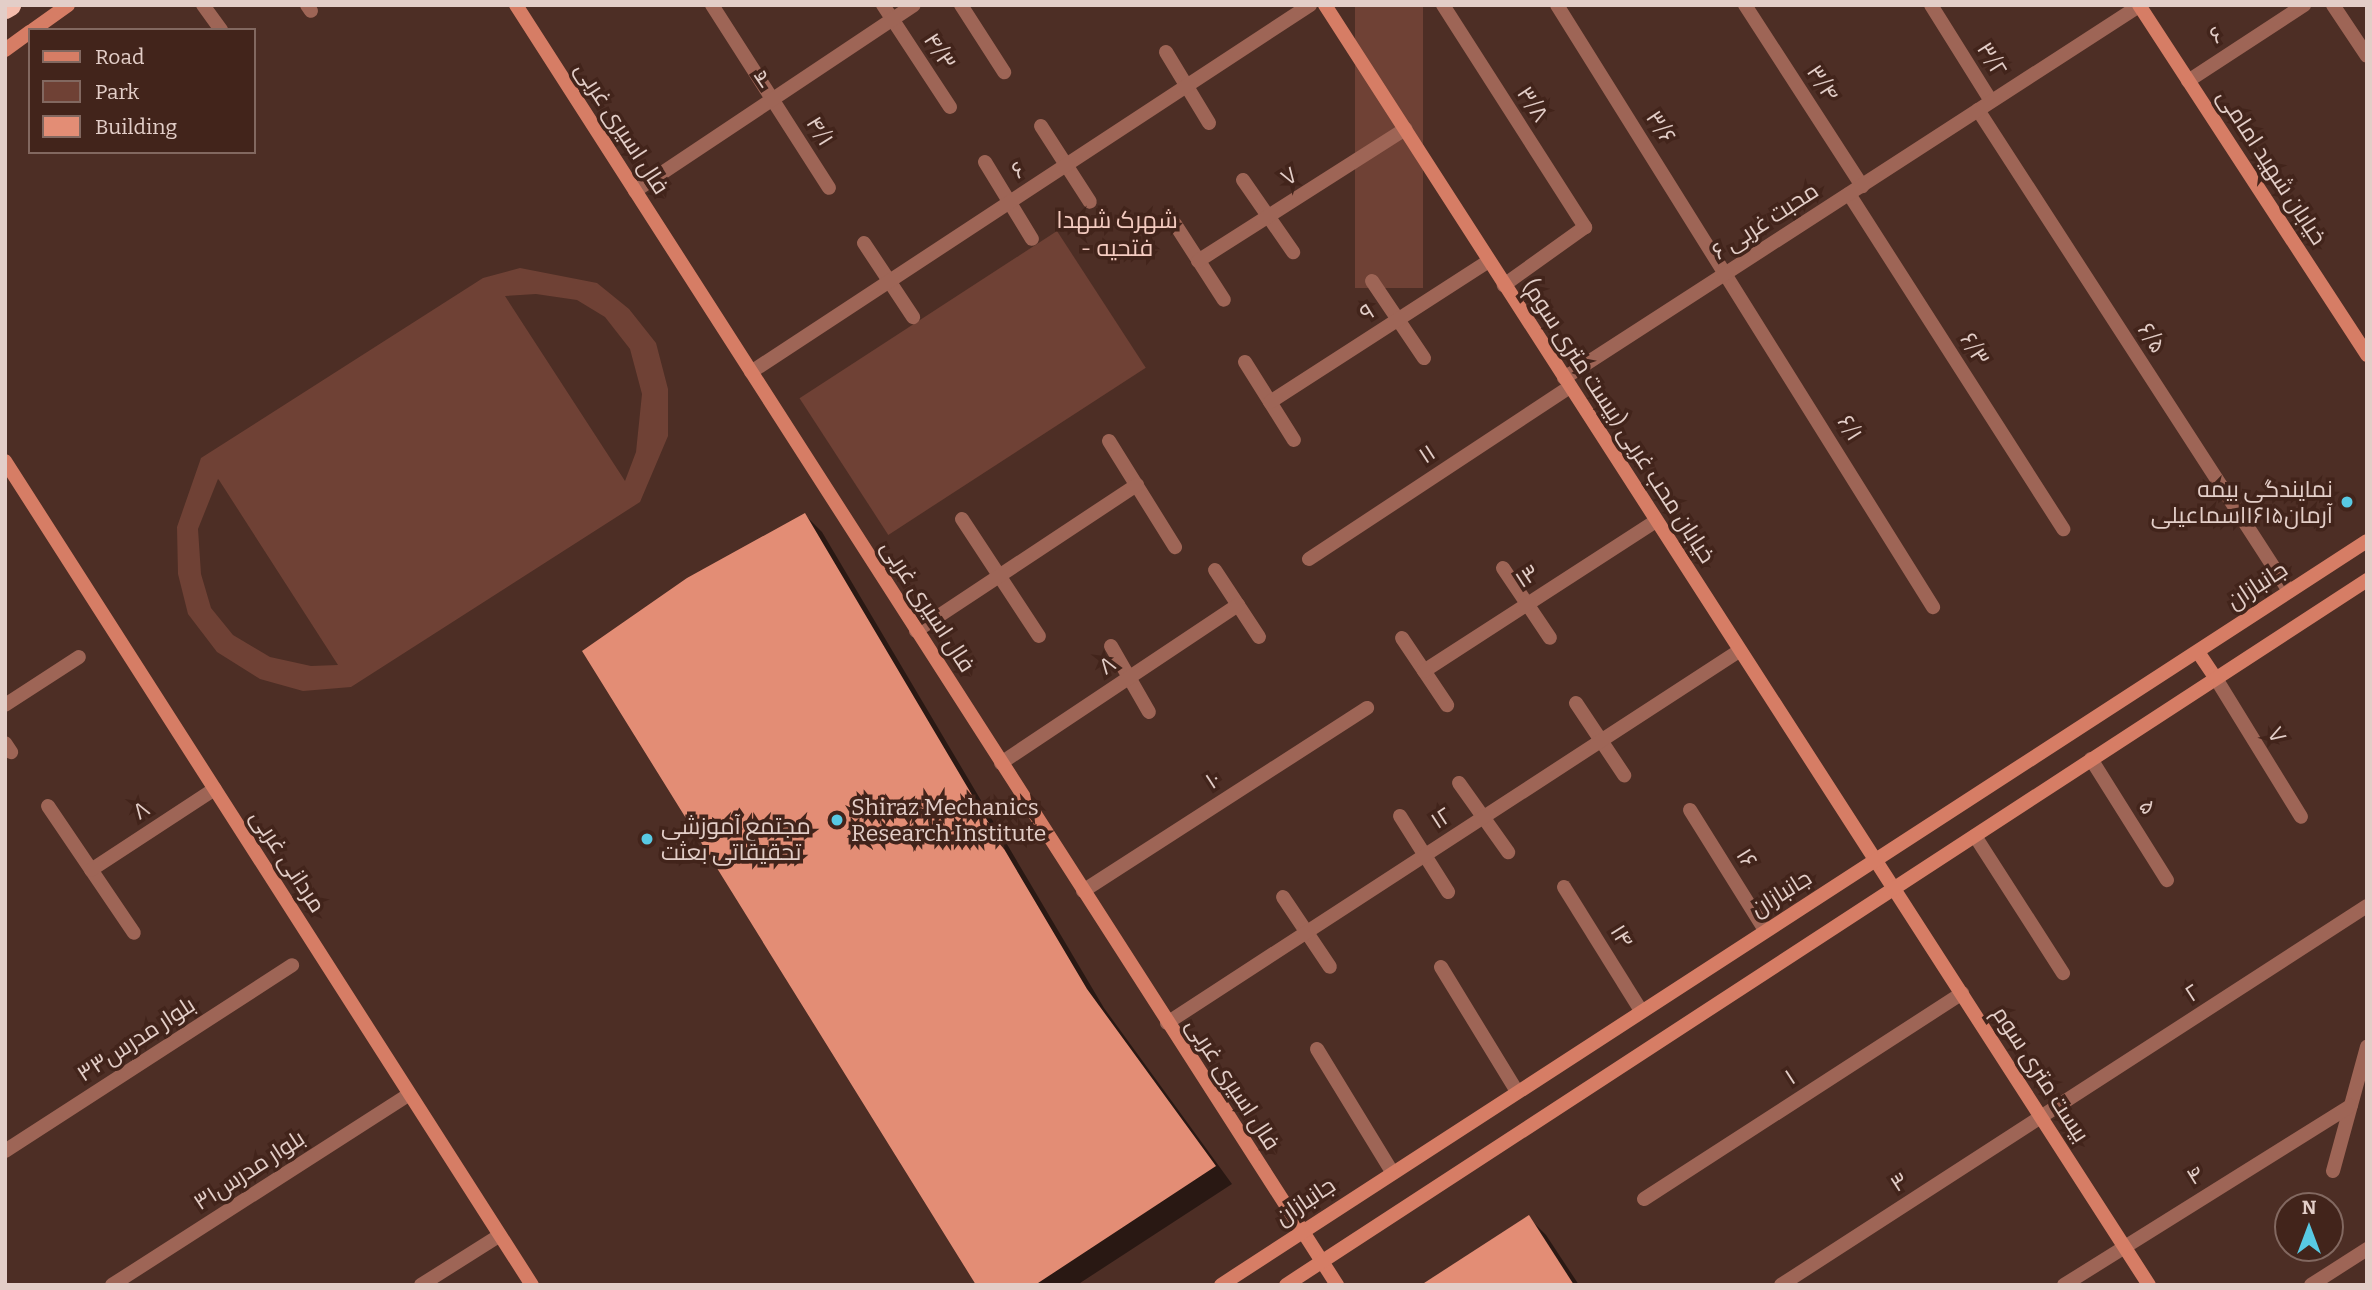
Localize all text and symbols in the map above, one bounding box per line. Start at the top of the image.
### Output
street label: ۶ [2204,20,2228,50]
legend [28,28,256,154]
street label: ۴/۳ [918,28,962,74]
street label: ۳/۲ [1971,37,2013,81]
text: Road [95,44,144,70]
street label: فال اسیری غربی [569,57,675,199]
street label: ۳/۴ [1801,60,1845,106]
street label: ۴ [748,63,776,95]
text: Park [95,79,139,105]
street label: ۳/۸ [1511,81,1555,127]
street label: خیابان شهید امامی [2211,84,2333,250]
street label: ۳/۶ [1640,105,1682,149]
street label: ۴/۱ [800,111,840,151]
text: Building [95,114,177,140]
street label: ۶ [1006,155,1030,185]
street label: ۷ [1275,161,1303,191]
street label: محبت غربی ۶ [1707,176,1823,266]
district label: شهرک شهدا - فتحیه [1056,207,1178,263]
street label: خیابان محب غربی (بیست متری سوم) [1517,274,1721,568]
street label: ۹ [1355,297,1379,327]
street label: ۶/۵ [2132,318,2172,358]
street label: ۶/۳ [1954,327,1996,371]
street label: ۶/۱ [1832,410,1868,446]
street label: ۱۱ [1414,439,1440,469]
place label: نمایندگی بیمه آرمان۱۶۱۵اسماعیلی [2151,475,2333,529]
marker: نمایندگی بیمه آرمان۱۶۱۵اسماعیلی [2339,494,2355,510]
street label: فال اسیری غربی [875,535,981,677]
street label: جانبازان [2221,555,2293,615]
street label: ۱۳ [1510,558,1544,594]
street label: ۸ [1093,650,1121,680]
street label: ۷ [2261,722,2293,748]
street label: ۱۰ [1200,765,1226,795]
place label: Shiraz Mechanics Research Institute [851,793,1046,847]
street label: ۵ [2133,794,2163,820]
street label: ۸ [127,795,155,825]
street label: ۱۲ [1425,801,1457,835]
street label: مردانی غربی [245,804,331,918]
place label: مجتمع آموزشی تحقیقاتی بعثت [661,812,811,866]
marker: Shiraz Mechanics Research Institute [829,812,845,828]
marker: مجتمع آموزشی تحقیقاتی بعثت [639,831,655,847]
street label: ۱۶ [1731,843,1763,873]
street label: جانبازان [1745,864,1817,922]
street label: ۱۴ [1604,919,1640,953]
street label: ۲ [2179,978,2205,1008]
street label: بلوار مدرس۳۳ [72,991,200,1087]
street label: بیست متری سوم [1987,1001,2095,1147]
street label: فال اسیری غربی [1180,1013,1286,1155]
street label: ۱ [1780,1063,1800,1091]
street label: بلوار مدرس۳۱ [188,1124,310,1216]
street label: ۴ [2181,1159,2209,1191]
street label: ۳ [1885,1166,1913,1198]
street label: جانبازان [1270,1171,1340,1231]
north arrow [2274,1192,2344,1262]
text: N [2302,1196,2316,1219]

